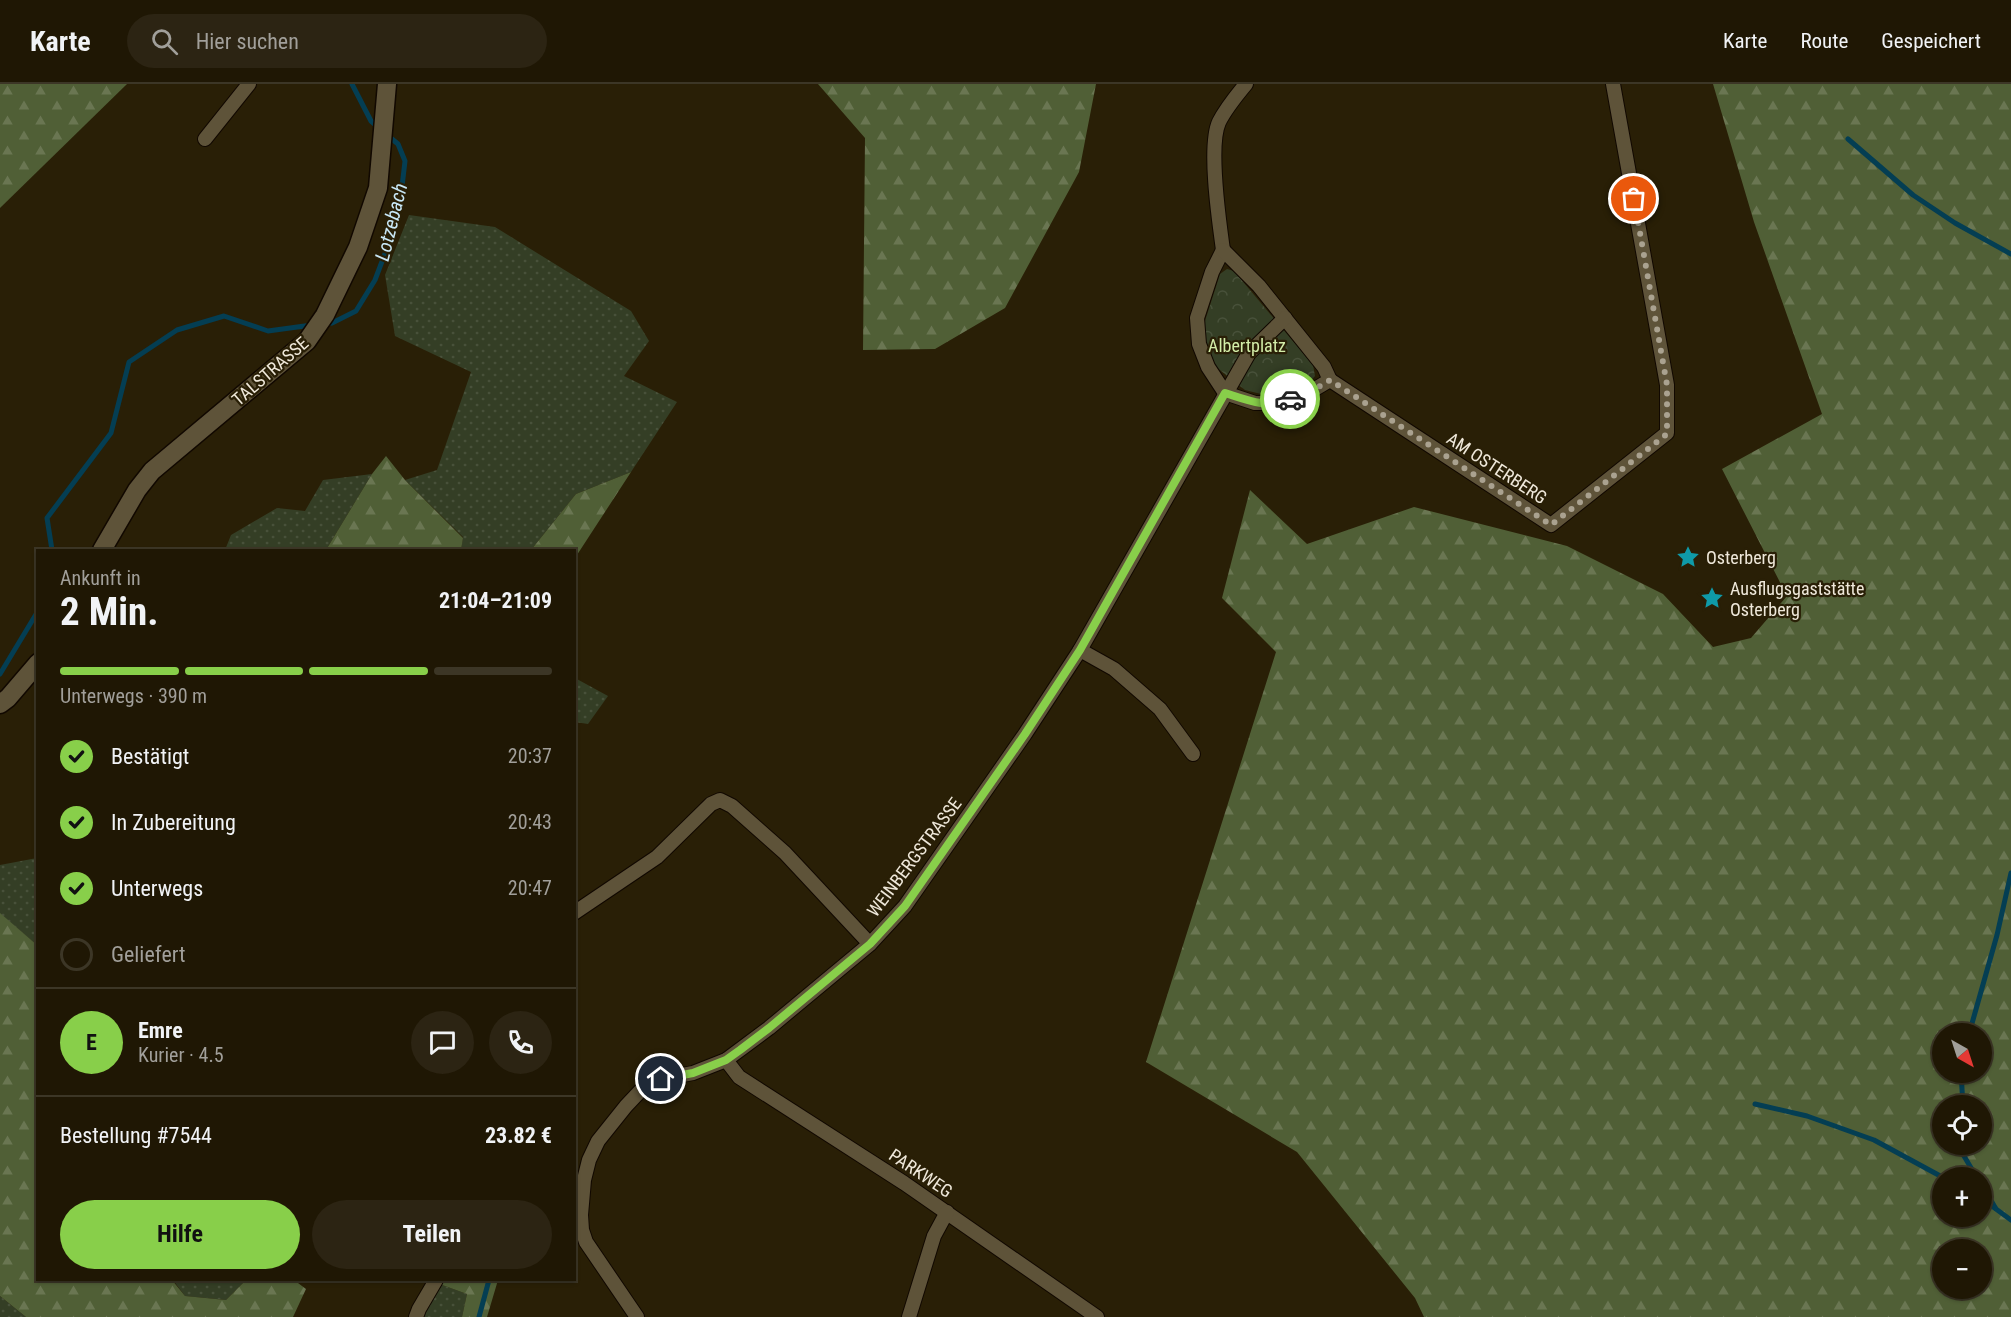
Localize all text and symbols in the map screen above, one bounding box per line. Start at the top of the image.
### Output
search box [127,14,547,68]
text: Karte [30,25,91,58]
icon: search [148,25,181,58]
text: Hier suchen [196,29,299,54]
text: Karte [1723,29,1767,53]
text: Route [1800,29,1848,53]
text: Gespeichert [1881,29,1981,53]
pin [1608,173,1659,224]
water label: Lotzebach [370,181,412,263]
icon: bag [1617,182,1650,215]
street label: TALSTRASSE [228,332,312,410]
park label: Albertplatz [1208,335,1286,356]
courier [1260,369,1320,429]
icon: car [1274,383,1307,416]
street label: AM OSTERBERG [1443,428,1551,508]
place icon: Osterberg [1675,544,1701,570]
place label: Osterberg [1706,547,1776,568]
text: Ankunft in [60,566,141,590]
place label: Ausflugsgaststätte Osterberg [1730,578,1864,620]
place icon: Ausflugsgaststätte Osterberg [1699,585,1725,611]
text: 21:04–21:09 [439,588,552,613]
text: 2 Min. [60,589,159,635]
text: Unterwegs · 390 m [60,684,207,708]
icon: check [60,740,93,773]
text: Bestätigt [111,744,189,769]
text: 20:37 [508,744,552,768]
street label: WEINBERGSTRASSE [862,793,966,921]
icon: check [60,806,93,839]
text: In Zubereitung [111,810,236,835]
text: 20:43 [508,810,552,834]
icon: check [60,872,93,905]
text: Unterwegs [111,876,203,901]
text: 20:47 [508,876,552,900]
text: Geliefert [111,942,186,967]
button: chat [411,1011,474,1074]
button: phone [489,1011,552,1074]
text: Emre [138,1018,183,1043]
north arrow [1932,1023,1992,1083]
map controls [1932,1023,1992,1299]
text: E [86,1030,97,1055]
text: Kurier · 4.5 [138,1043,224,1067]
pin [635,1053,686,1104]
icon: home [644,1062,677,1095]
button: locate [1932,1095,1992,1155]
text: Bestellung #7544 [60,1123,212,1148]
text: 23.82 € [485,1123,552,1148]
street label: PARKWEG [885,1144,957,1202]
button: + [1932,1167,1992,1227]
button: Hilfe [60,1200,300,1269]
button: Teilen [312,1200,552,1269]
button: − [1932,1239,1992,1299]

